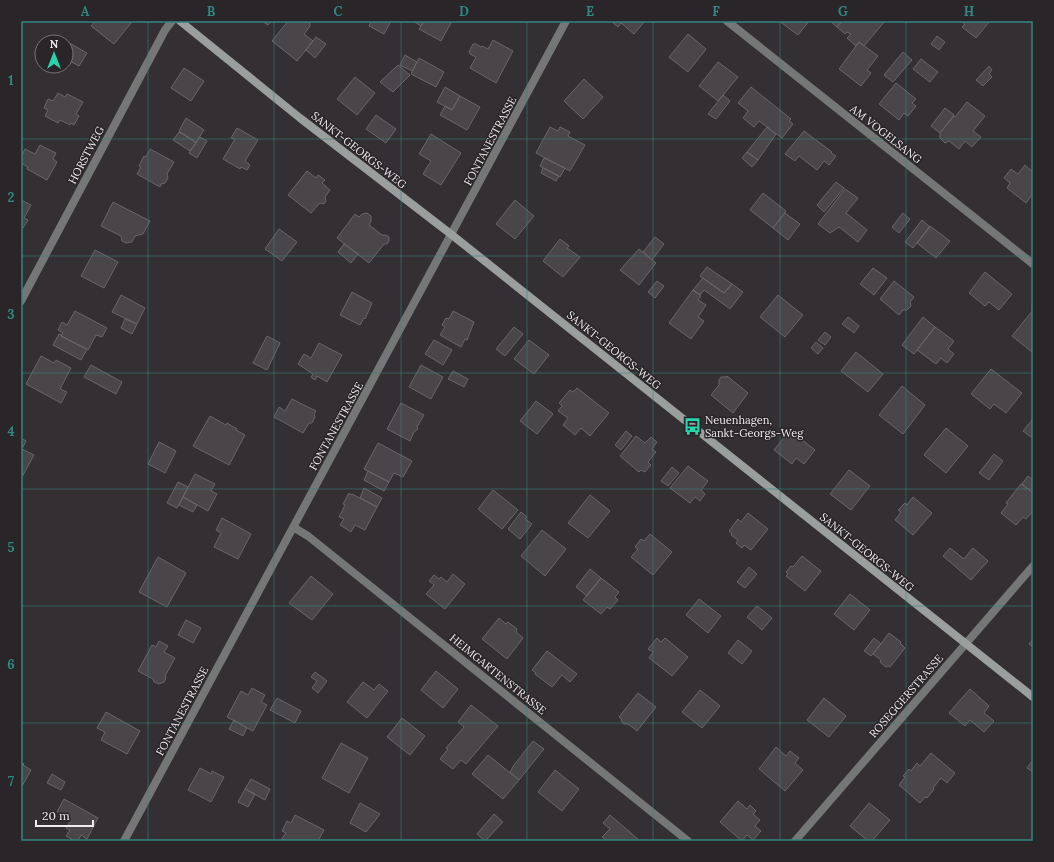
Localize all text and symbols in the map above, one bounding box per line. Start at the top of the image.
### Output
text: A [81,3,90,20]
text: B [207,3,216,20]
text: C [334,3,343,20]
text: D [459,3,469,20]
text: E [586,3,594,20]
text: F [712,3,720,20]
text: G [838,3,848,20]
text: H [964,3,974,20]
north arrow [34,34,74,74]
text: N [50,37,59,51]
text: 1 [8,72,14,89]
street label: FONTANESTRASSE [461,94,519,188]
street label: AM VOGELSANG [847,101,925,167]
street label: SANKT-GEORGS-WEG [309,108,410,192]
street label: HORSTWEG [65,123,107,186]
text: 2 [8,189,15,206]
text: 3 [7,306,15,323]
street label: SANKT-GEORGS-WEG [564,308,664,393]
street label: FONTANESTRASSE [306,379,366,473]
place label: Neuenhagen, Sankt-Georgs-Weg [705,413,804,440]
bus stop icon: Neuenhagen, Sankt-Georgs-Weg [682,416,702,436]
text: 4 [7,423,15,440]
street label: SANKT-GEORGS-WEG [817,510,917,595]
text: 5 [7,539,15,556]
street label: HEIMGARTENSTRASSE [447,631,549,717]
street label: ROSEGGERSTRASSE [866,651,946,741]
text: 6 [7,656,15,673]
street label: FONTANESTRASSE [153,664,211,758]
text: 7 [8,773,14,790]
scale bar [36,802,93,828]
text: 20 m [42,808,70,823]

